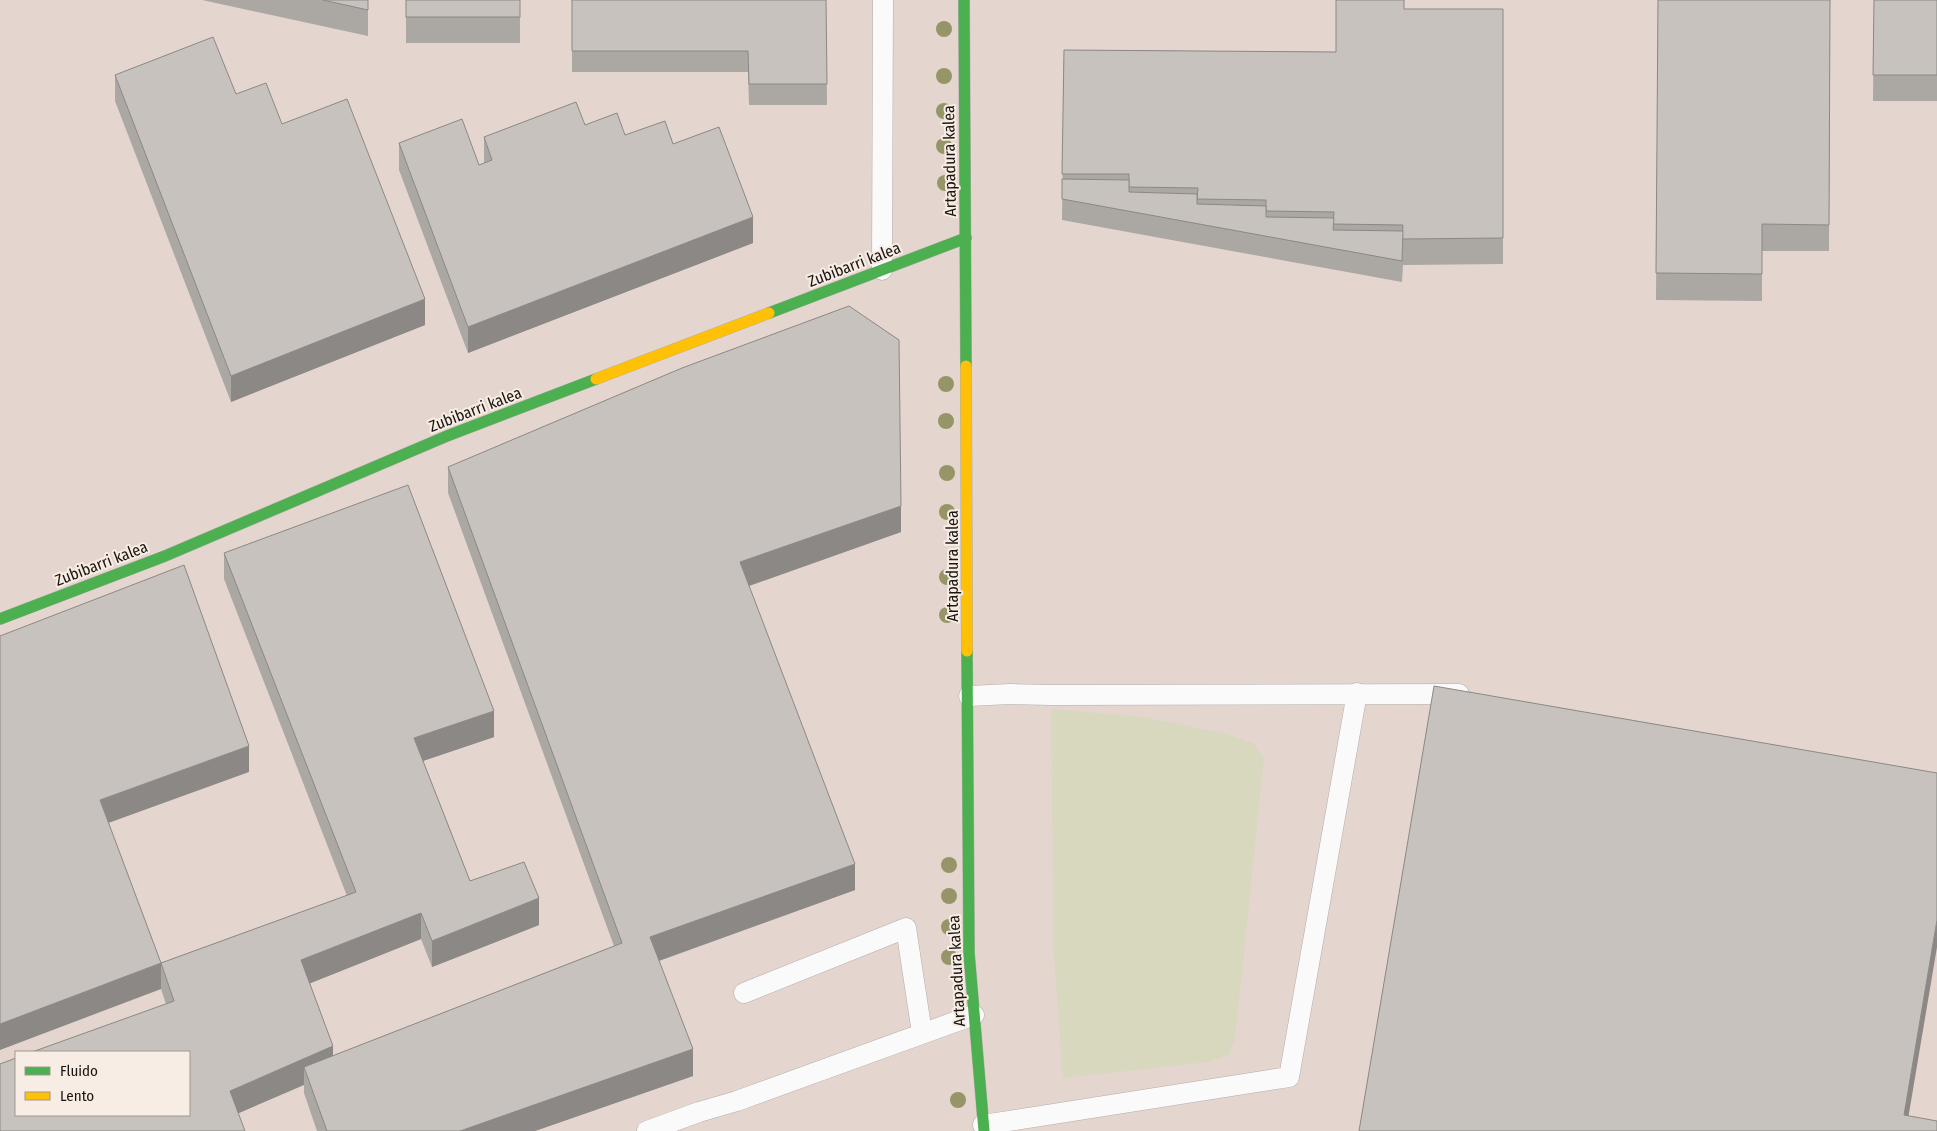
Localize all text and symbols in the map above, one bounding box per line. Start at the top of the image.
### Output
street label: Artapadura kalea [939,105,960,217]
street label: Zubibarri kalea [805,238,903,291]
street label: Zubibarri kalea [426,383,524,436]
street label: Artapadura kalea [943,510,962,622]
street label: Zubibarri kalea [52,537,150,590]
street label: Artapadura kalea [944,915,969,1027]
legend [15,1051,190,1116]
text: Fluido [60,1062,98,1080]
text: Lento [60,1087,94,1105]

